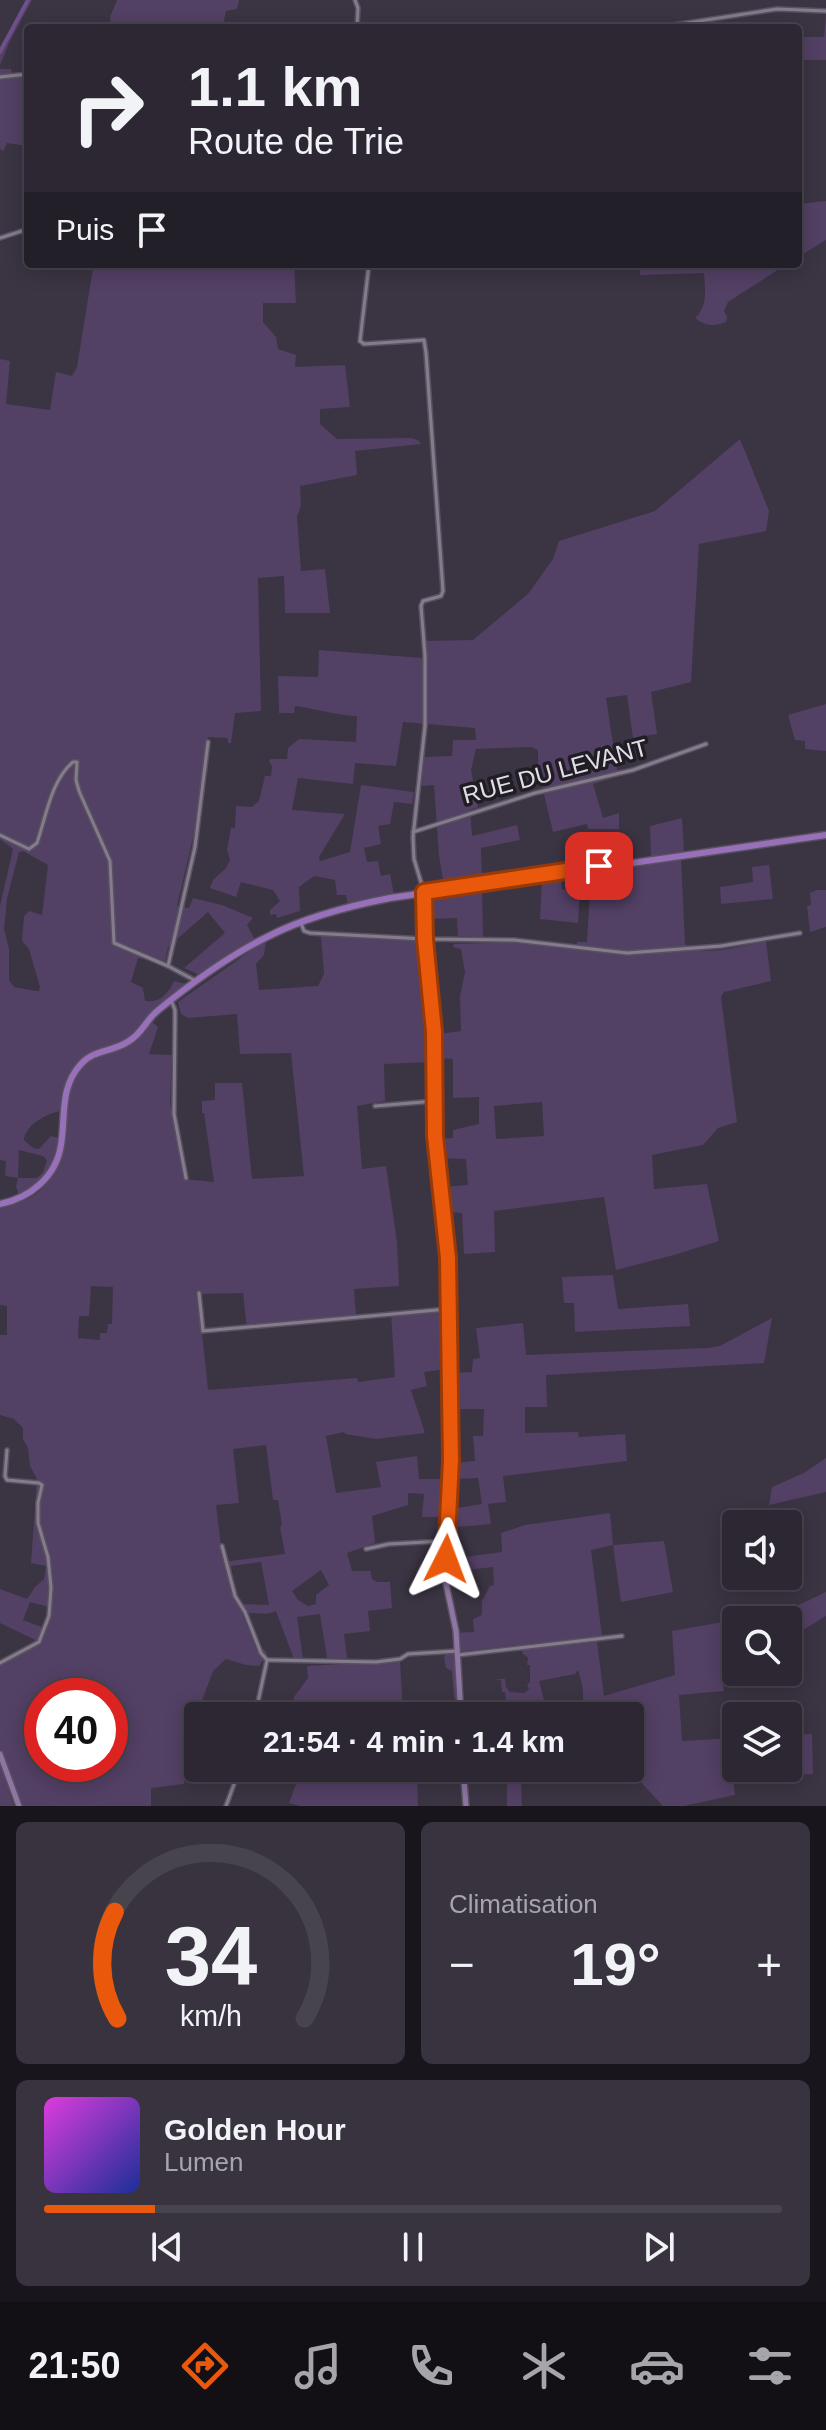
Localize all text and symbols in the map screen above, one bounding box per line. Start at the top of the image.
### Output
text: 1.1 km [188,55,362,118]
icon: right [56,56,160,160]
text: Route de Trie [188,121,404,162]
icon: arrive [130,208,174,252]
text: Puis [56,213,114,246]
street label: RUE DU LEVANT [460,733,651,809]
pin [565,832,633,900]
icon: arrive [577,844,621,888]
map controls [722,1510,802,1782]
button: sound [722,1510,802,1590]
position arrow [404,1517,488,1601]
button: search [722,1606,802,1686]
speed limit sign: 40 [24,1678,128,1782]
button: layers [722,1702,802,1782]
text: 21:54 · 4 min · 1.4 km [263,1725,565,1758]
text: Climatisation [449,1889,598,1919]
text: 34 [164,1910,257,2003]
text: 19° [570,1931,661,1998]
text: − [449,1940,475,1989]
text: + [756,1940,782,1989]
text: km/h [180,2000,241,2032]
text: Golden Hour [164,2113,346,2146]
text: Lumen [164,2147,244,2177]
icon: previous [145,2225,189,2269]
icon: pause [391,2225,435,2269]
icon: next [637,2225,681,2269]
icon: directions [177,2338,233,2394]
icon: music [290,2338,346,2394]
icon: phone [403,2338,459,2394]
icon: climate [516,2338,572,2394]
icon: car [629,2338,685,2394]
icon: filters [742,2338,798,2394]
text: 21:50 [28,2345,121,2386]

